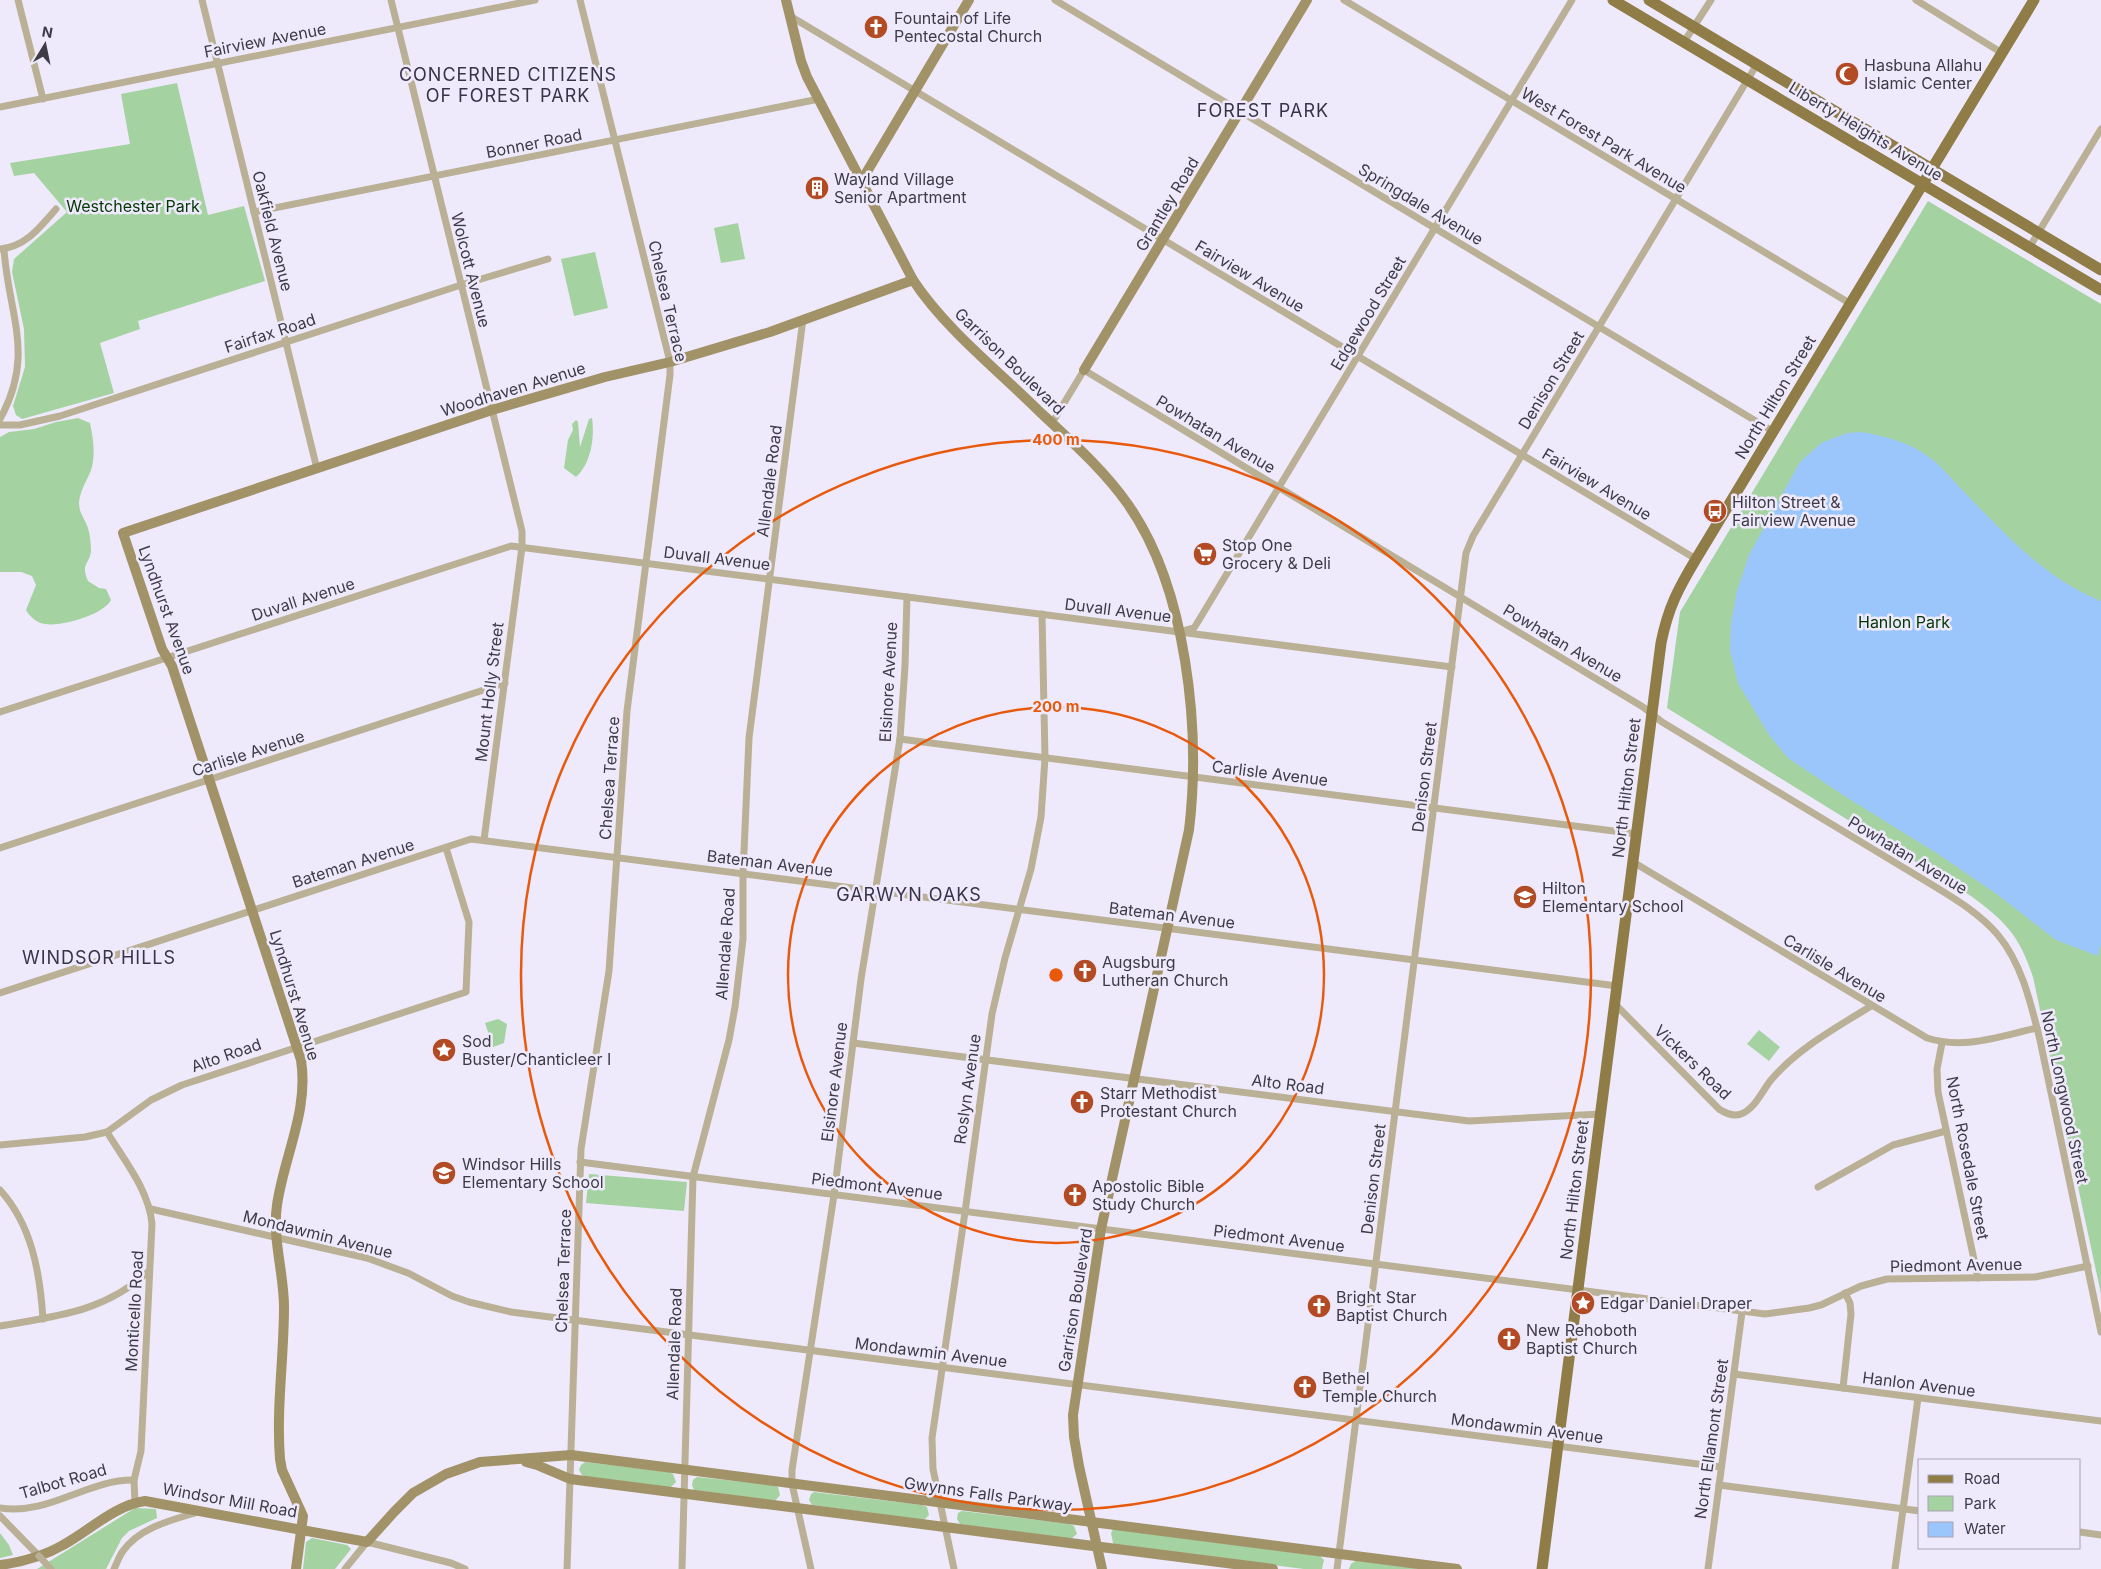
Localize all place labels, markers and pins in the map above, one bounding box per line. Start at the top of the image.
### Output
place label: Fountain of Life Pentecostal Church [894,8,1042,46]
church icon: Fountain of Life Pentecostal Church [863,14,889,40]
place label: Hasbuna Allahu Islamic Center [1864,55,1982,93]
mosque icon: Hasbuna Allahu Islamic Center [1834,61,1860,87]
place label: Wayland Village Senior Apartment [834,169,967,207]
building icon: Wayland Village Senior Apartment [804,175,830,201]
place label: Hilton Street & Fairview Avenue [1732,492,1856,530]
bus stop icon: Hilton Street & Fairview Avenue [1702,498,1728,524]
place label: Stop One Grocery & Deli [1222,535,1331,573]
supermarket icon: Stop One Grocery & Deli [1192,541,1218,567]
place label: Hilton Elementary School [1542,878,1684,916]
school or university icon: Hilton Elementary School [1512,884,1538,910]
place label: Augsburg Lutheran Church [1102,952,1228,990]
church icon: Augsburg Lutheran Church [1072,958,1098,984]
centre of rings [1047,966,1065,984]
place label: Sod Buster/Chanticleer I [462,1031,611,1069]
place icon: Sod Buster/Chanticleer I [431,1037,457,1063]
place label: Starr Methodist Protestant Church [1100,1083,1237,1121]
church icon: Starr Methodist Protestant Church [1069,1089,1095,1115]
place label: Windsor Hills Elementary School [462,1154,604,1192]
school or university icon: Windsor Hills Elementary School [431,1160,457,1186]
place label: Apostolic Bible Study Church [1092,1176,1204,1214]
church icon: Apostolic Bible Study Church [1062,1182,1088,1208]
place label: Bright Star Baptist Church [1336,1287,1448,1325]
place icon: Edgar Daniel Draper [1570,1290,1596,1316]
church icon: Bright Star Baptist Church [1306,1293,1332,1319]
place label: Edgar Daniel Draper [1600,1293,1752,1313]
place label: New Rehoboth Baptist Church [1526,1320,1638,1358]
church icon: New Rehoboth Baptist Church [1496,1326,1522,1352]
place label: Bethel Temple Church [1322,1368,1437,1406]
church icon: Bethel Temple Church [1292,1374,1318,1400]

